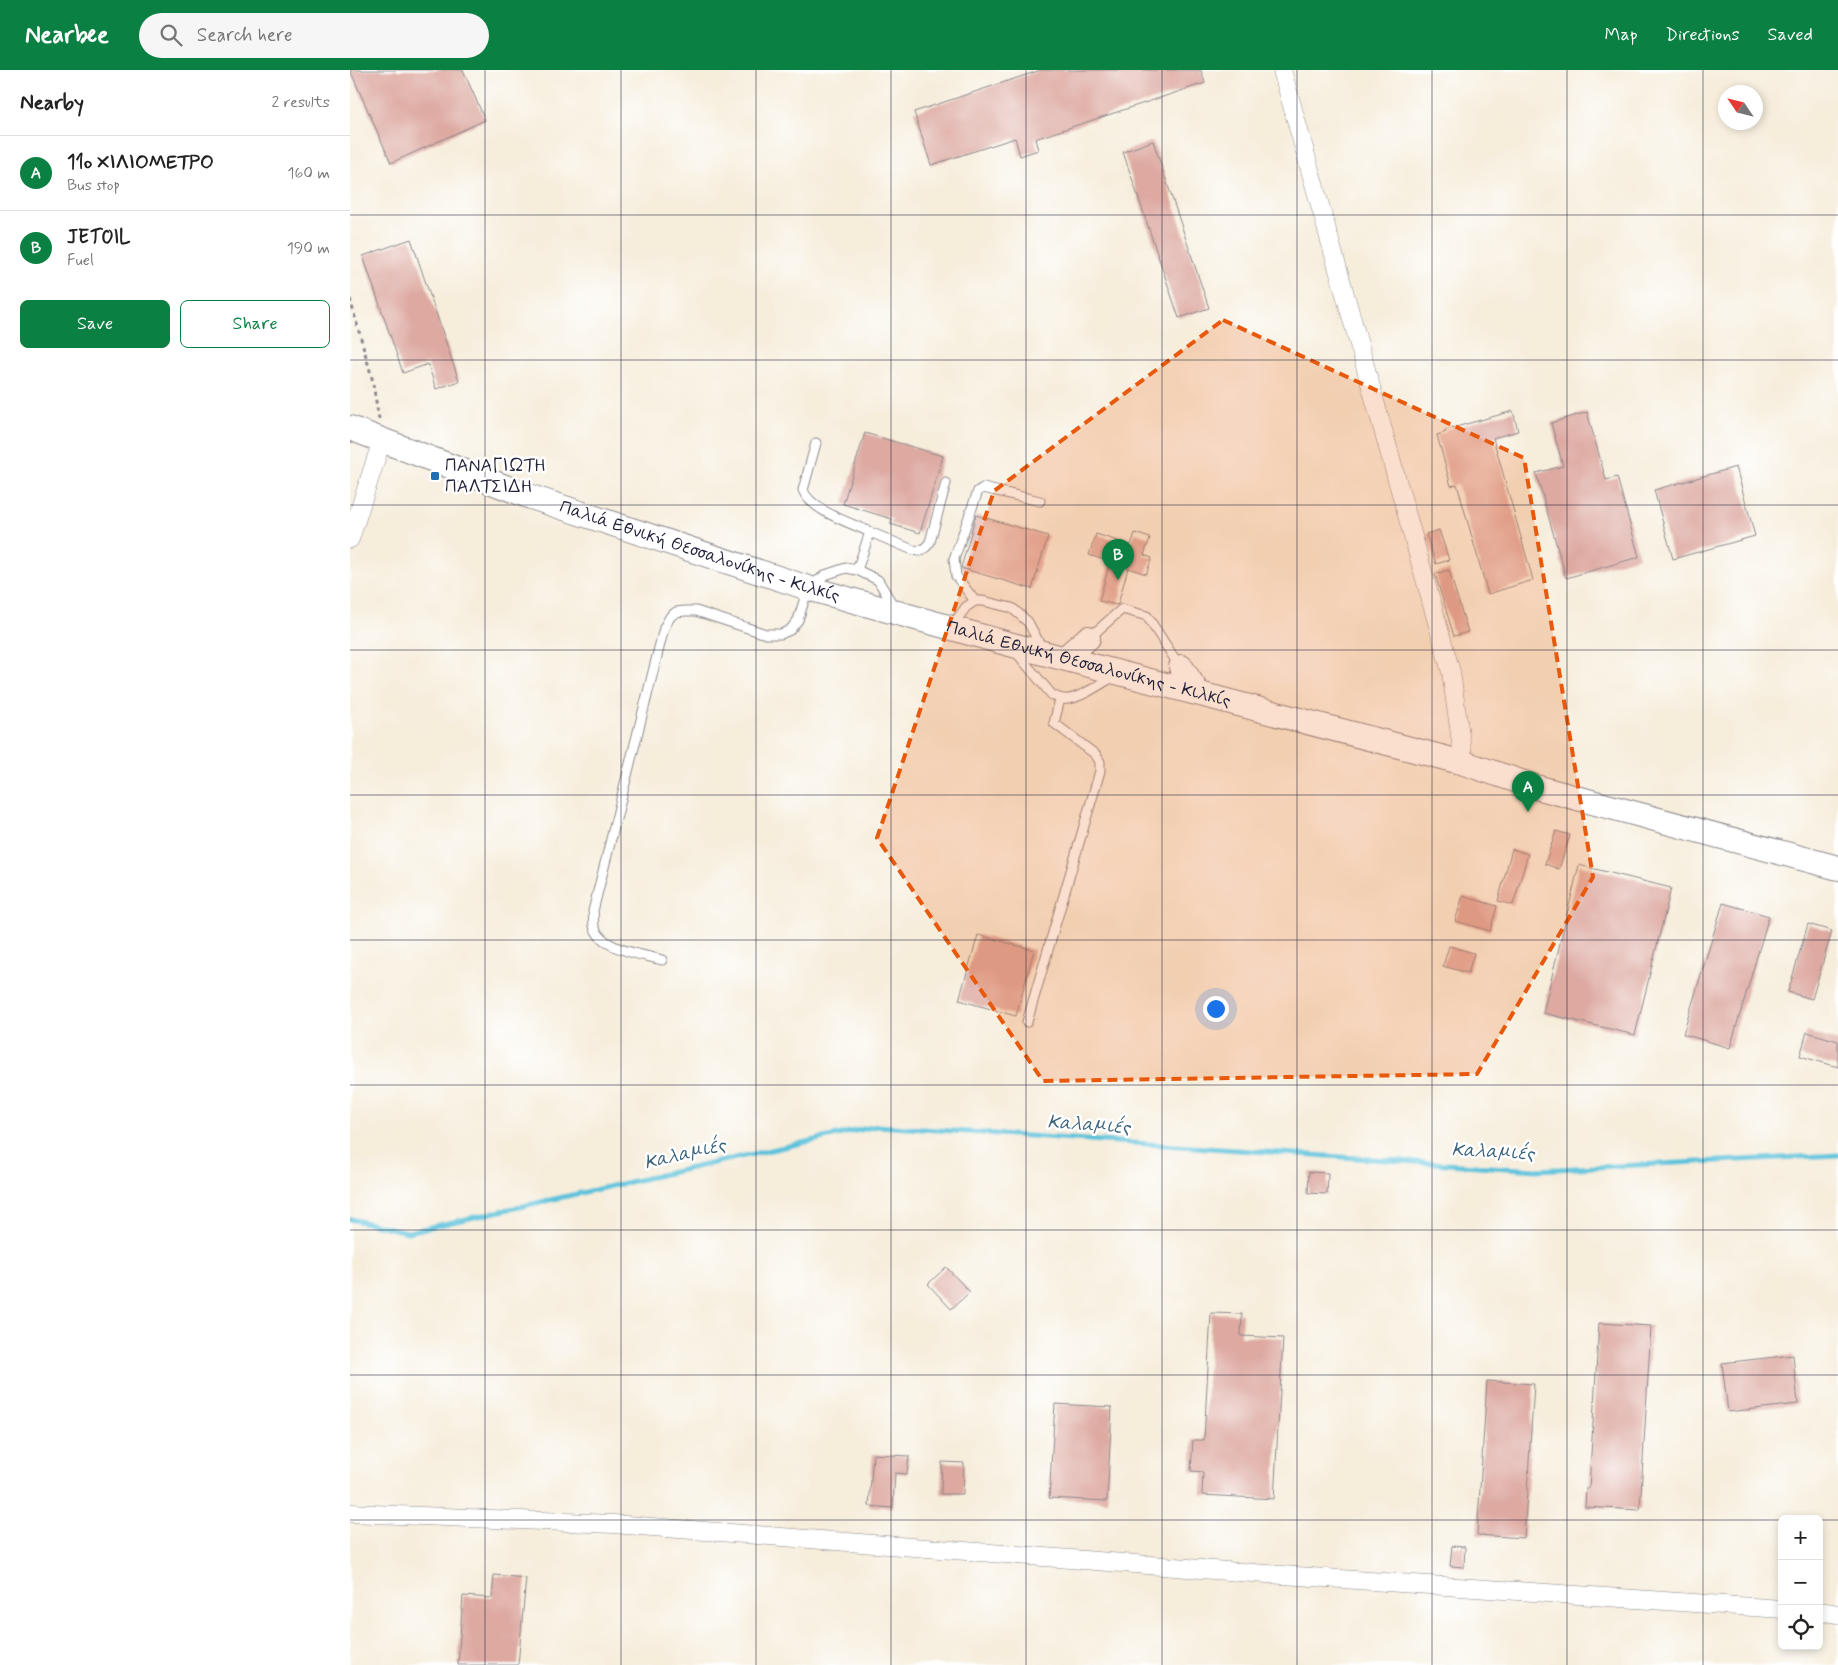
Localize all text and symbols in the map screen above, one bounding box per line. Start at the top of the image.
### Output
search box [139,13,489,58]
text: Nearbee [25,20,109,51]
icon: search [157,21,185,49]
text: Search here [197,23,293,48]
text: Map [1605,23,1638,47]
text: Directions [1666,23,1740,47]
text: Saved [1768,23,1813,47]
north arrow [1718,85,1763,130]
text: Nearby [20,89,84,117]
text: 2 results [272,92,330,113]
text: 11ο ΧΙΛΙΟΜΕΤΡΟ [67,150,214,175]
text: A [31,163,41,184]
text: 160 m [287,163,330,184]
text: Bus stop [67,175,120,196]
text: JETOIL [67,225,131,250]
text: B [31,238,41,259]
text: 190 m [287,238,330,259]
text: Fuel [67,250,94,271]
button: Save [20,300,170,348]
button: Share [180,300,330,348]
place label: ΠΑΝΑΓΙΩΤΗ ΠΑΛΤΣΙΔΗ [445,454,546,499]
marker: ΠΑΝΑΓΙΩΤΗ ΠΑΛΤΣΙΔΗ [429,470,441,482]
street label: Παλιά Εθνική Θεσσαλονίκης - Κιλκίς [556,495,843,608]
pin: B [1102,539,1134,580]
street label: Παλιά Εθνική Θεσσαλονίκης - Κιλκίς [944,615,1233,714]
pin: A [1512,771,1544,812]
your location [1203,996,1229,1022]
water label: Καλαμιές [1047,1110,1133,1140]
water label: Καλαμιές [642,1132,730,1175]
water label: Καλαμιές [1451,1137,1537,1167]
map controls [1778,1515,1823,1650]
button: + [1778,1515,1823,1560]
button: − [1778,1560,1823,1605]
button: locate [1778,1605,1823,1650]

